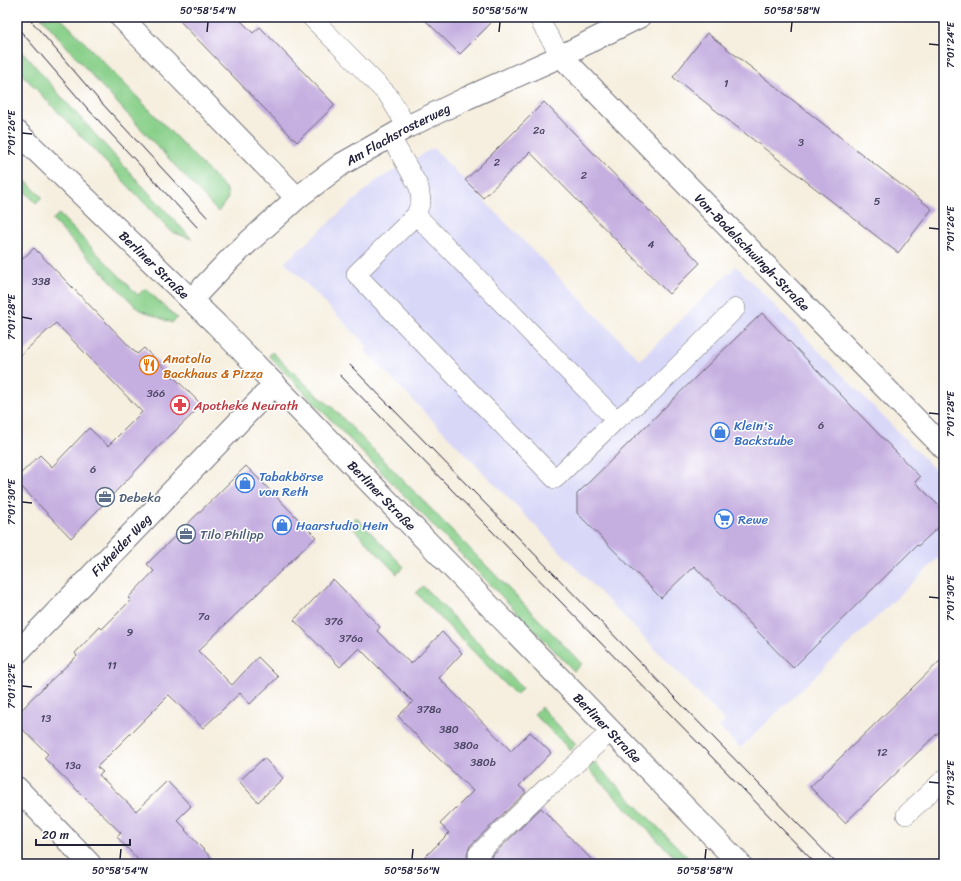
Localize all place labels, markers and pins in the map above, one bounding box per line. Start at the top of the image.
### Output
place label: Anatolia Backhaus & Pizza [162,347,263,385]
restaurant icon: Anatolia Backhaus & Pizza [138,354,160,376]
pharmacy icon: Apotheke Neurath [169,394,191,416]
place label: Apotheke Neurath [193,394,298,417]
place label: Klein's Backstube [734,414,793,452]
shop icon: Klein's Backstube [709,421,731,443]
place label: Tabakbörse von Reth [259,465,323,503]
shop icon: Tabakbörse von Reth [234,472,256,494]
office icon: Debeka [94,486,116,508]
place label: Debeka [119,486,161,509]
supermarket icon: Rewe [713,508,735,530]
place label: Rewe [738,508,769,531]
shop icon: Haarstudio Hein [271,514,293,536]
place label: Haarstudio Hein [296,514,388,537]
office icon: Tilo Philipp [175,523,197,545]
place label: Tilo Philipp [200,523,264,546]

